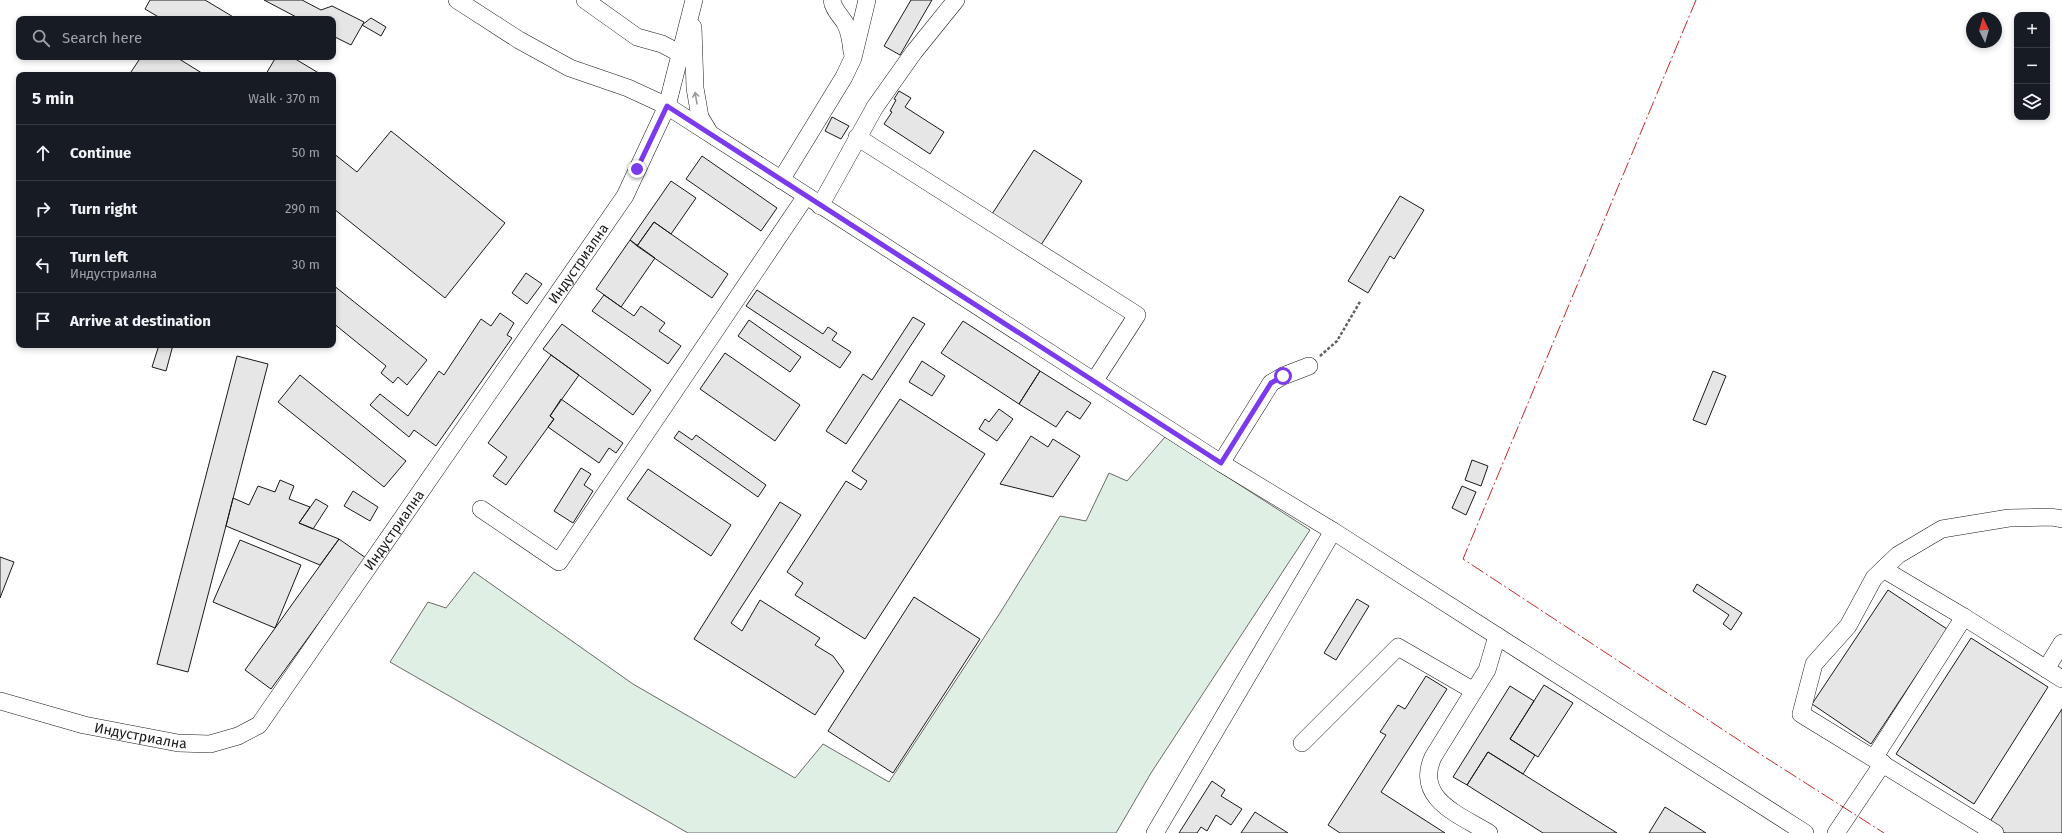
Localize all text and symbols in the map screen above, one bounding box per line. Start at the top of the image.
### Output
north arrow [1966,12,2002,48]
map controls [2014,12,2050,120]
button: + [2014,12,2050,48]
search box [16,16,336,60]
icon: search [30,27,52,49]
text: Search here [62,29,142,47]
button: − [2014,48,2050,84]
button: layers [2014,84,2050,120]
text: 5 min [32,88,74,109]
text: Walk · 370 m [248,91,320,106]
one-way arrow [692,92,700,105]
icon: ahead [32,142,54,164]
text: Continue [70,144,131,162]
text: 50 m [292,145,320,160]
route end [628,160,646,178]
icon: right [32,198,54,220]
text: Turn right [70,200,137,218]
text: 290 m [285,201,320,216]
street label: Индустриална [545,220,612,307]
text: Turn left [70,248,128,266]
icon: left [32,254,54,276]
text: 30 m [292,257,320,272]
text: Индустриална [70,266,157,281]
icon: arrive [32,310,54,332]
text: Arrive at destination [70,312,211,330]
route start [1274,367,1292,385]
street label: Индустриална [361,487,428,574]
street label: Индустриална [93,719,187,752]

